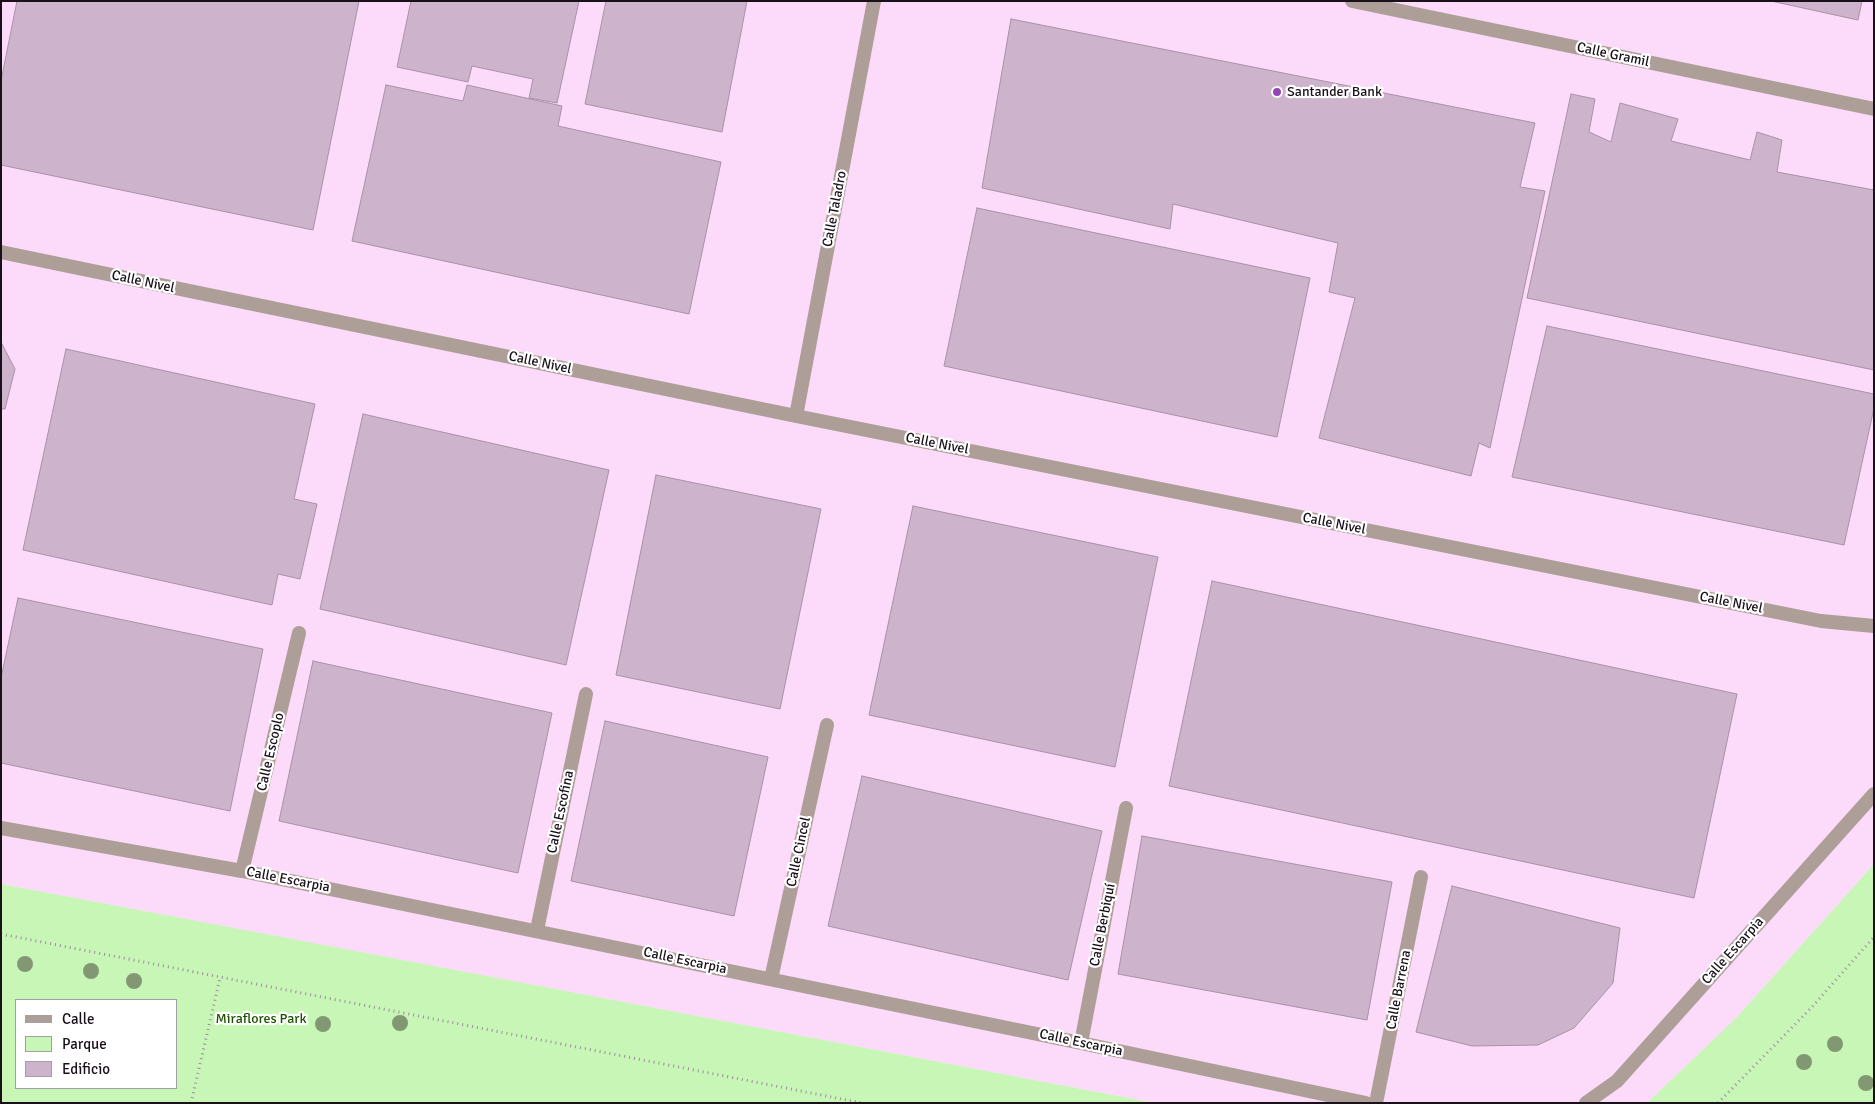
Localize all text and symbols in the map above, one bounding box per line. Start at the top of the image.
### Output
street label: Calle Gramil [1575,39,1651,71]
place label: Santander Bank [1287,84,1382,100]
marker: Santander Bank [1271,86,1283,98]
street label: Calle Taladro [819,170,851,248]
street label: Calle Nivel [110,267,176,297]
street label: Calle Nivel [507,348,573,378]
street label: Calle Nivel [904,430,970,458]
street label: Calle Nivel [1301,510,1367,538]
street label: Calle Nivel [1698,589,1764,617]
street label: Calle Escoplo [254,711,288,793]
street label: Calle Escofina [544,769,578,855]
street label: Calle Cincel [783,816,815,888]
street label: Calle Escarpia [245,864,331,896]
street label: Calle Berbiquí [1087,882,1119,968]
street label: Calle Escarpia [1698,914,1768,988]
street label: Calle Escarpia [642,944,728,978]
street label: Calle Barrena [1383,949,1415,1031]
legend [15,999,178,1089]
text: Calle [62,1010,95,1028]
park label: Miraflores Park [215,1011,307,1027]
street label: Calle Escarpia [1038,1026,1124,1060]
text: Parque [62,1035,107,1053]
text: Edificio [62,1060,110,1078]

